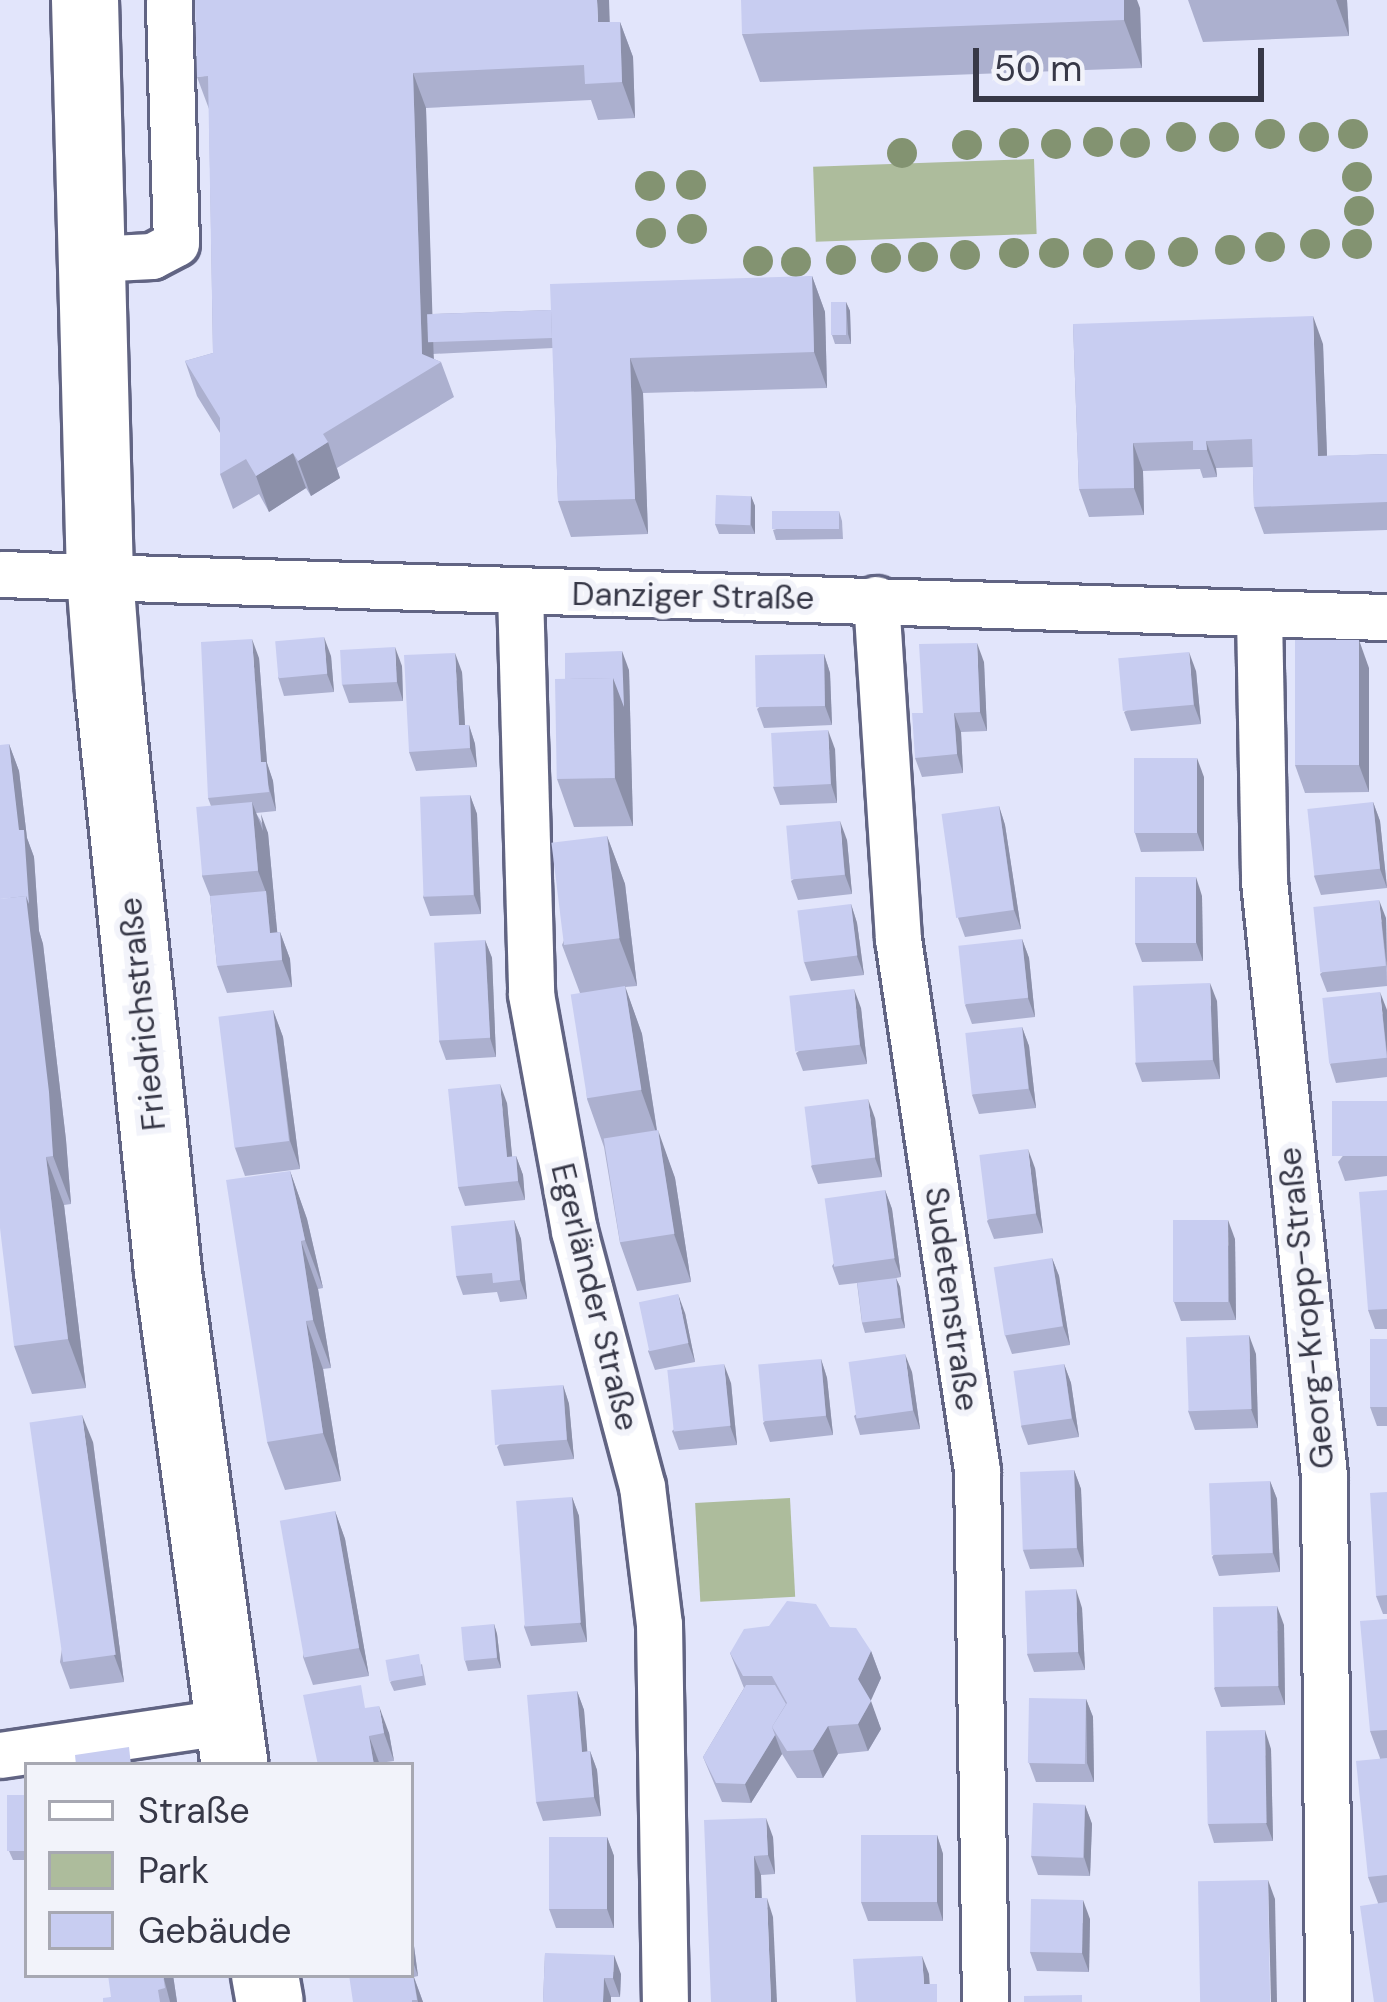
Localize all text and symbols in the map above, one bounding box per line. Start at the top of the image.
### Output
scale bar [979,24,1270,98]
text: 50 m [994,45,1082,92]
street label: Danziger Straße [571,574,815,618]
street label: Friedrichstraße [110,895,174,1133]
street label: Georg-Kropp-Straße [1269,1145,1343,1471]
street label: Egerländer Straße [543,1159,647,1435]
street label: Sudetenstraße [917,1184,987,1414]
legend [24,1762,414,1978]
text: Straße [138,1787,250,1834]
text: Park [138,1847,209,1894]
text: Gebäude [138,1907,292,1954]

